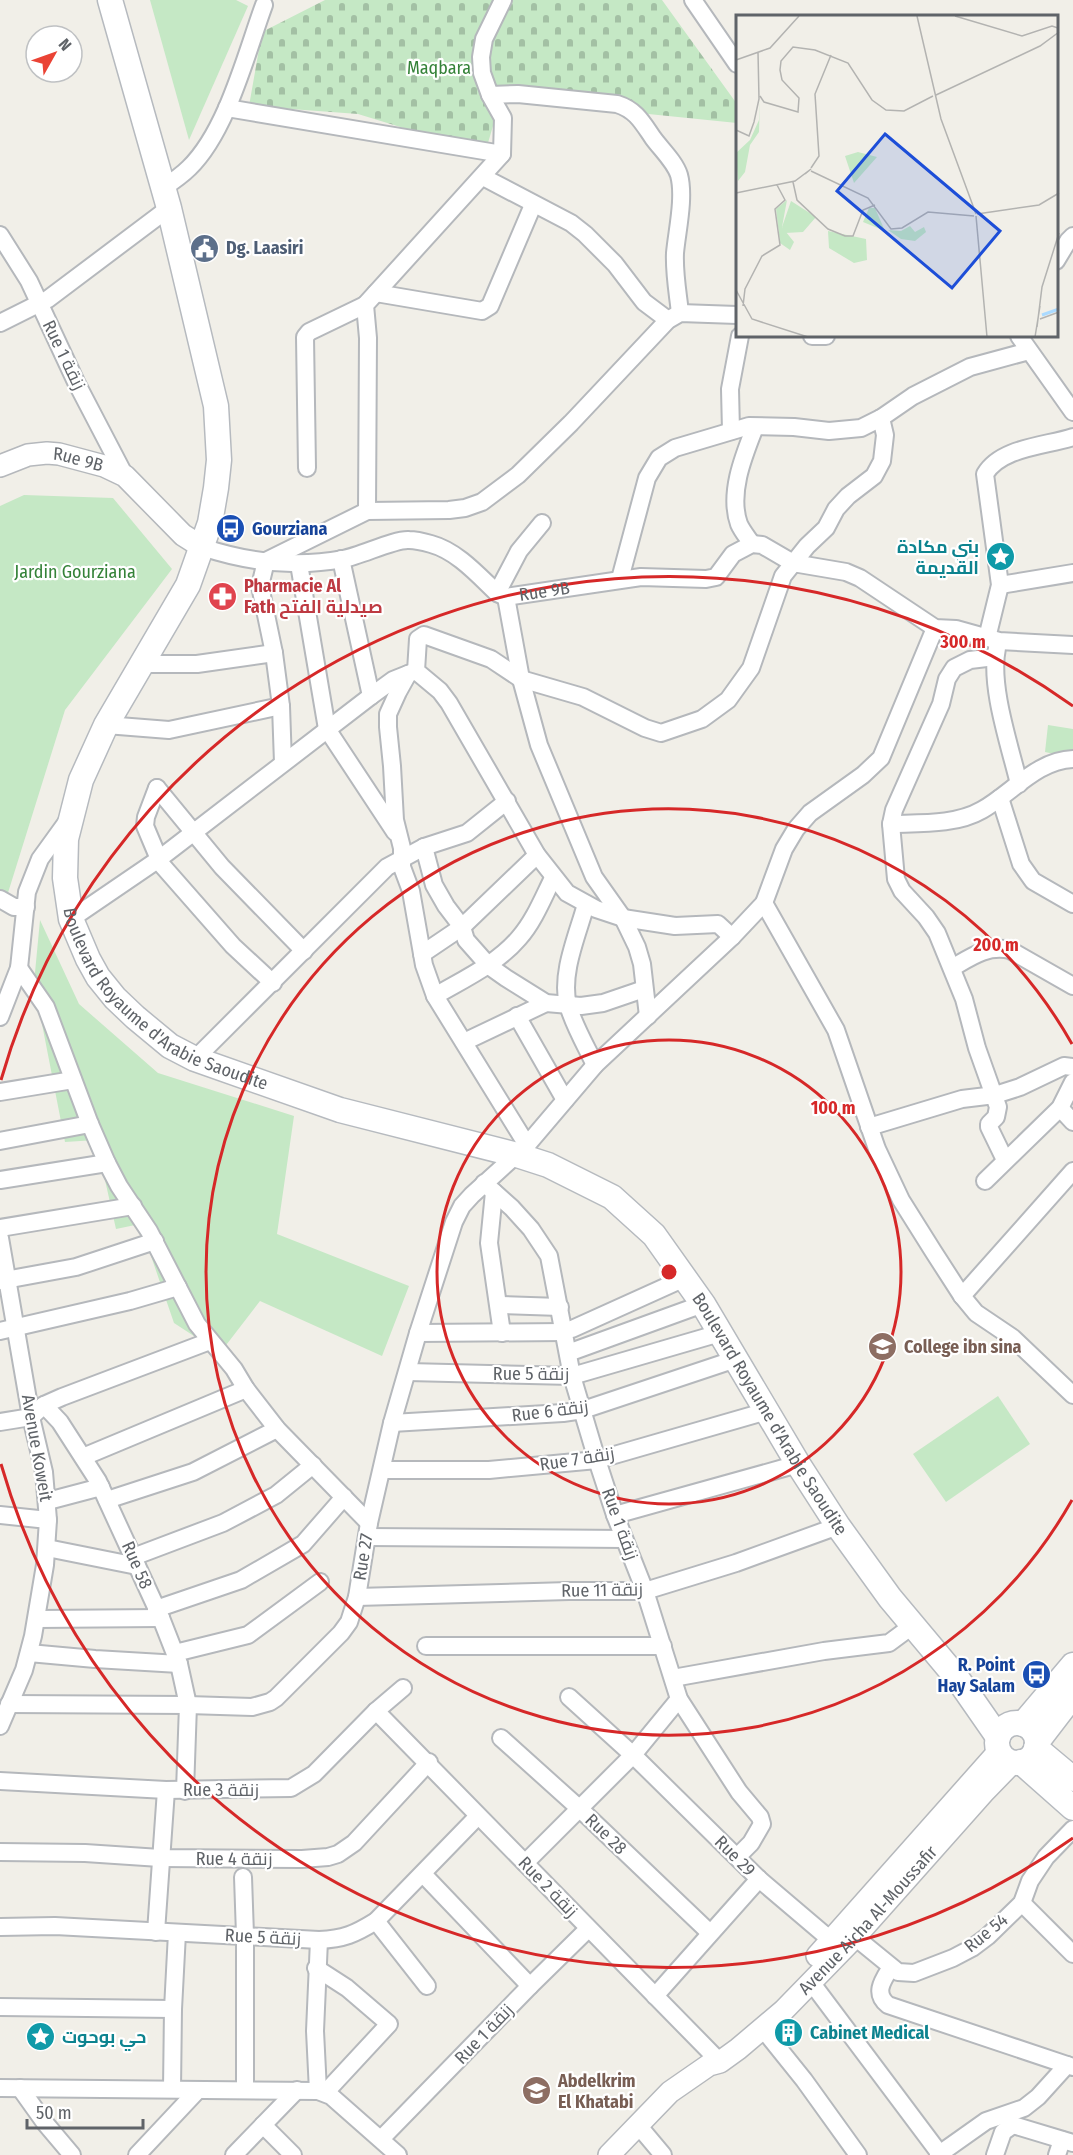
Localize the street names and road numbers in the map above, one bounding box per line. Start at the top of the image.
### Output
street label: Rue 1 زنقة [38,316,90,394]
street label: Rue 9B [52,443,106,476]
street label: Rue 9B [517,577,571,606]
street label: Boulevard Royaume d'Arabie Saoudite [58,906,271,1095]
street label: Boulevard Royaume d'Arabie Saoudite [688,1288,852,1540]
street label: Rue 5 زنقة [493,1363,569,1385]
street label: Avenue Koweit [17,1393,57,1503]
street label: Rue 6 زنقة [510,1395,590,1427]
street label: Rue 7 زنقة [538,1442,616,1476]
street label: Rue 1 زنقة [597,1485,643,1563]
street label: Rue 27 [348,1532,378,1582]
street label: Rue 58 [117,1538,157,1592]
street label: Rue 11 زنقة [561,1578,643,1602]
street label: Rue 3 زنقة [183,1779,259,1801]
street label: Rue 28 [581,1809,631,1859]
street label: Rue 29 [710,1831,760,1881]
street label: Avenue Aicha Al-Moussafir [794,1841,942,1999]
street label: Rue 4 زنقة [196,1848,272,1870]
street label: Rue 2 زنقة [514,1852,582,1922]
street label: Rue 54 [960,1909,1012,1957]
street label: Rue 5 زنقة [224,1924,302,1950]
street label: Rue 1 زنقة [450,1999,518,2069]

